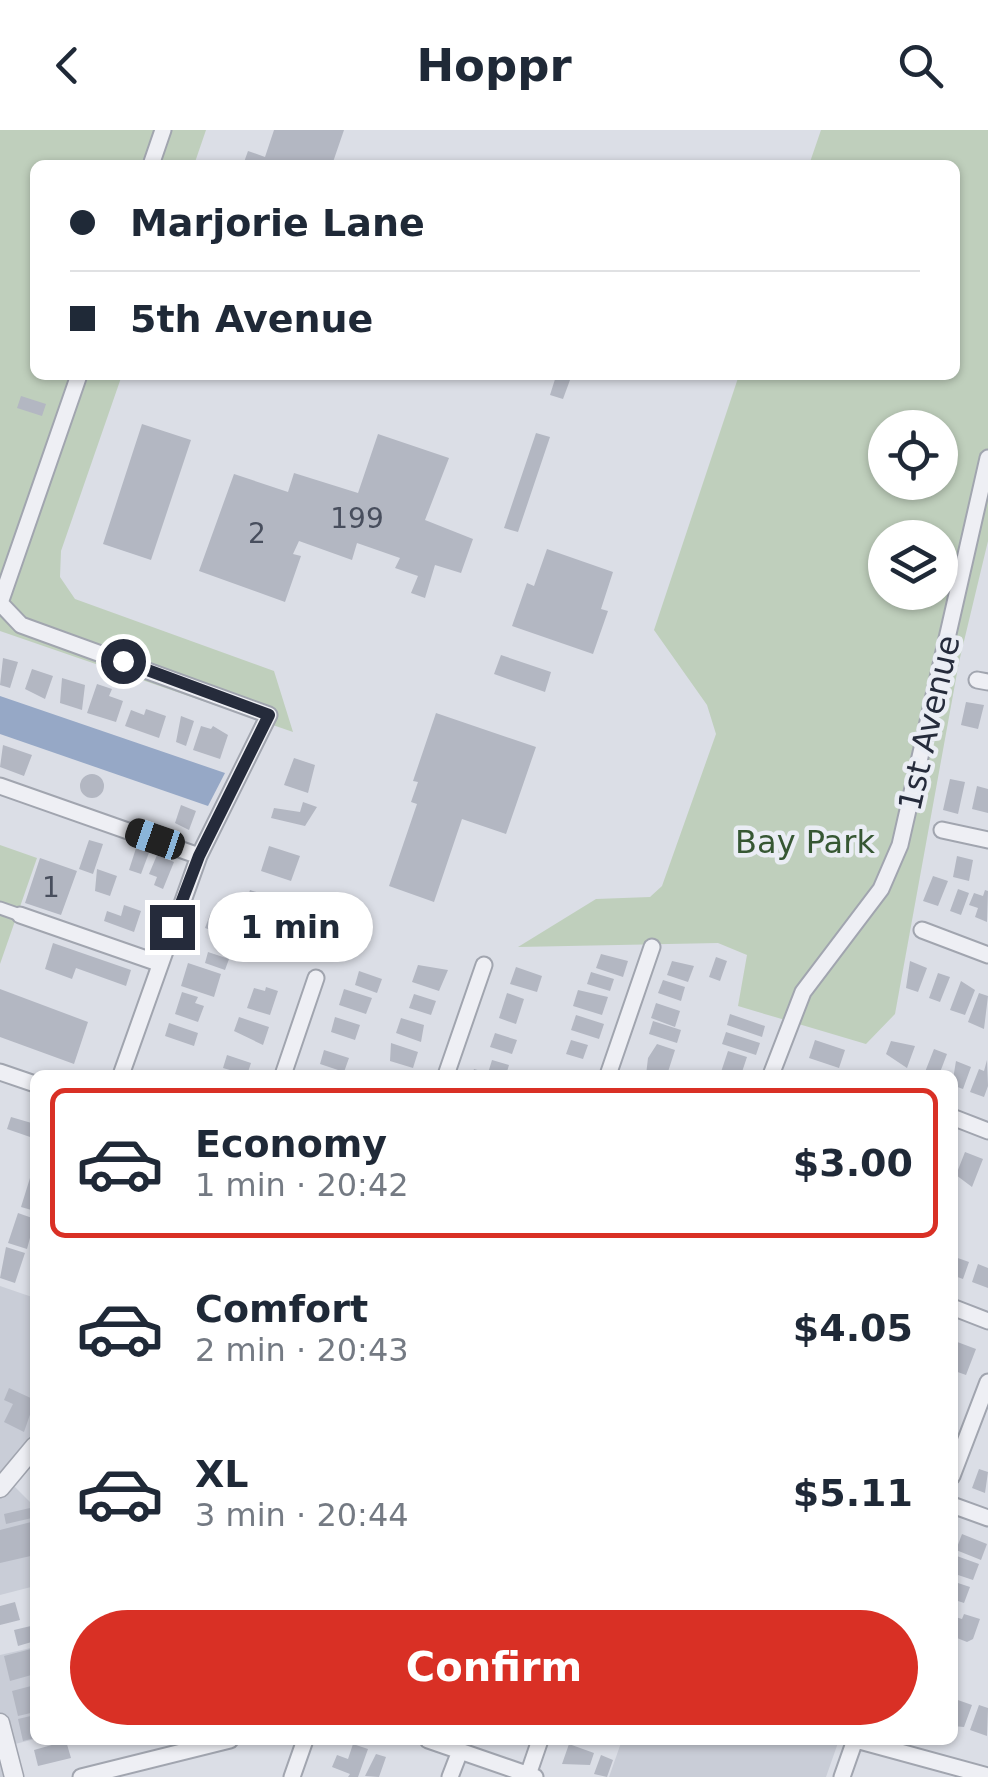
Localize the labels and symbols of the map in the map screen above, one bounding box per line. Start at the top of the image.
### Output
house number: 199 [330,502,384,535]
house number: 2 [248,517,266,550]
street label: 1st Avenue [890,632,968,814]
route start [101,639,146,684]
car [122,815,188,863]
park label: Bay Park [735,823,875,861]
house number: 1 [42,871,60,904]
callout: 1 min [207,892,372,962]
route end [150,905,195,950]

